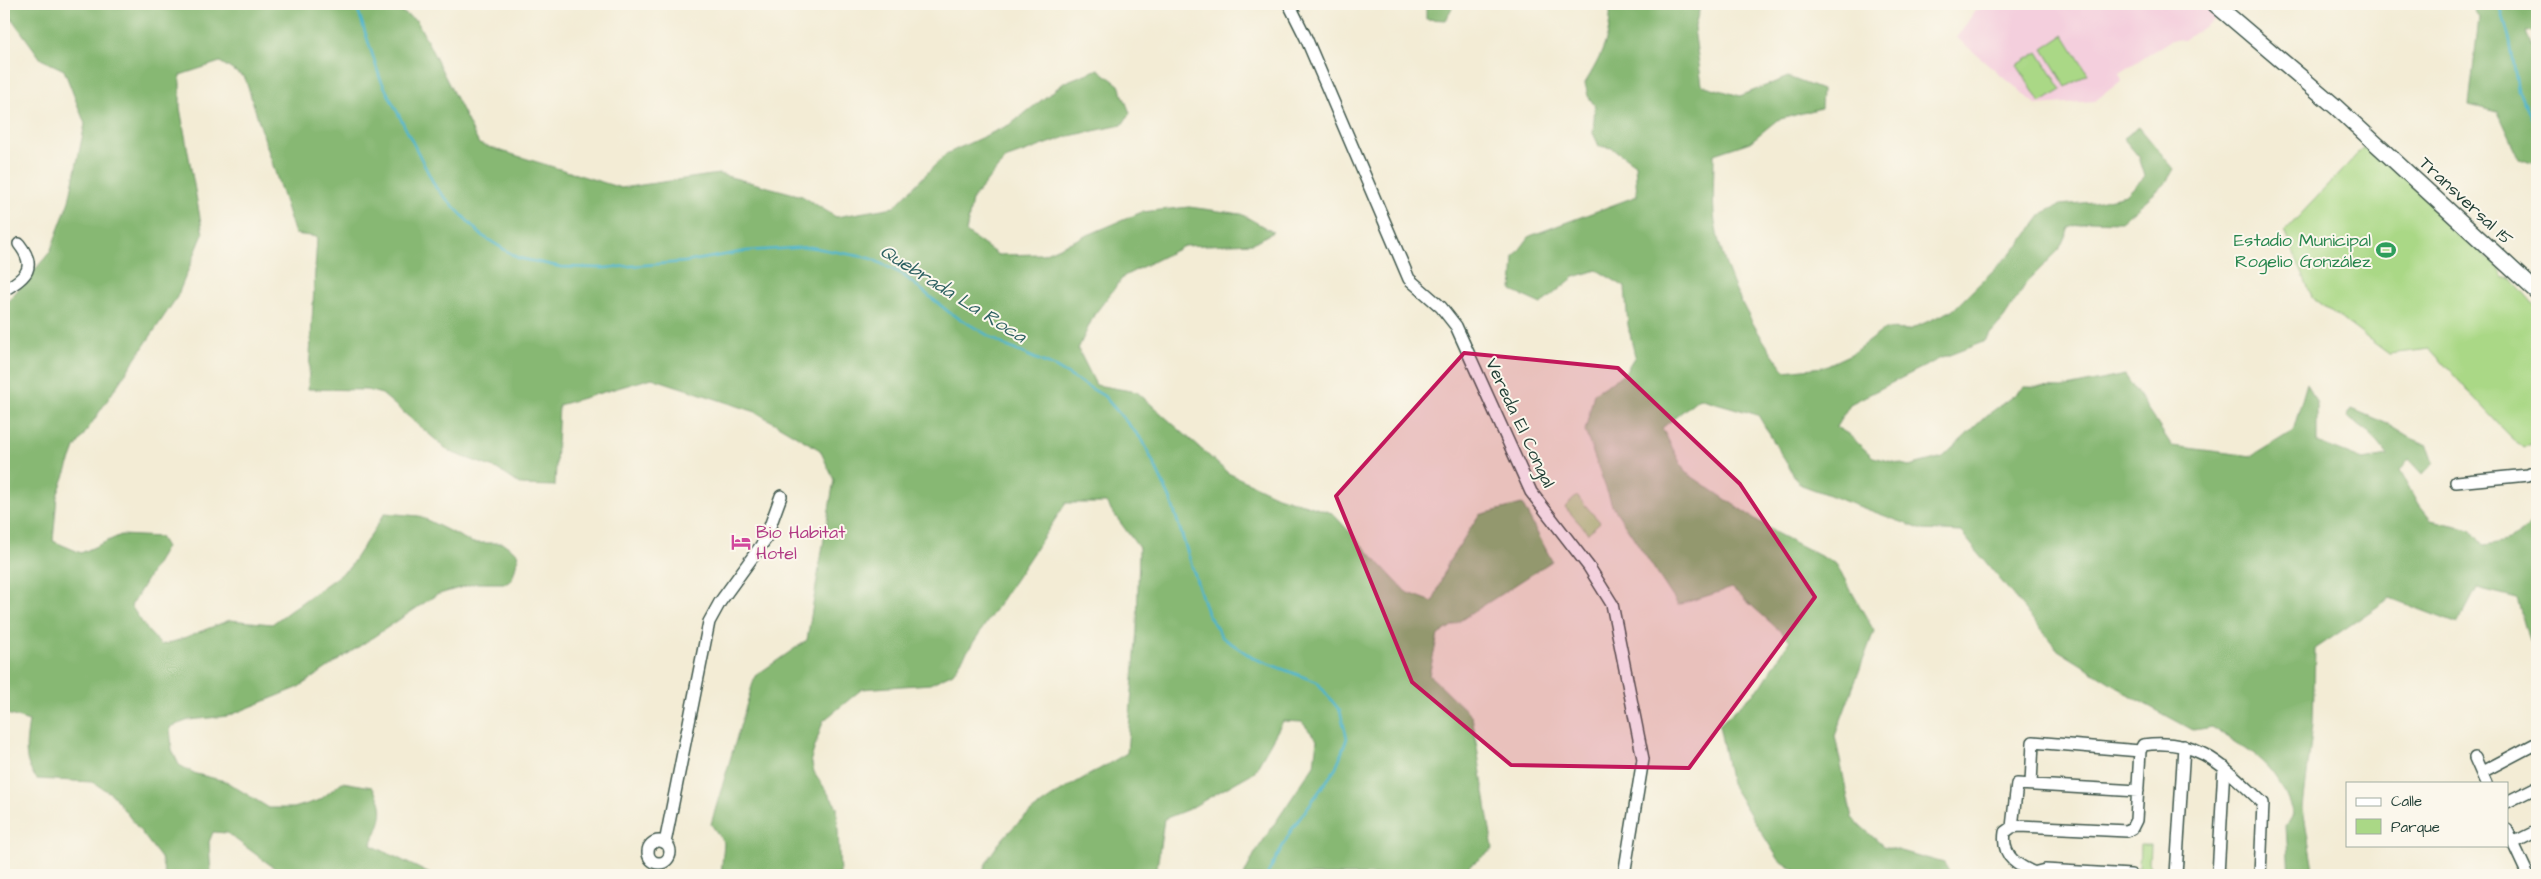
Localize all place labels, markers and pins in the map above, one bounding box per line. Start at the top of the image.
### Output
place label: Estadio Municipal Rogelio González [2234,228,2371,275]
sports icon: Estadio Municipal Rogelio González [2375,239,2397,261]
place label: Bio Habitat Hotel [756,520,846,566]
hotel icon: Bio Habitat Hotel [730,531,752,553]

